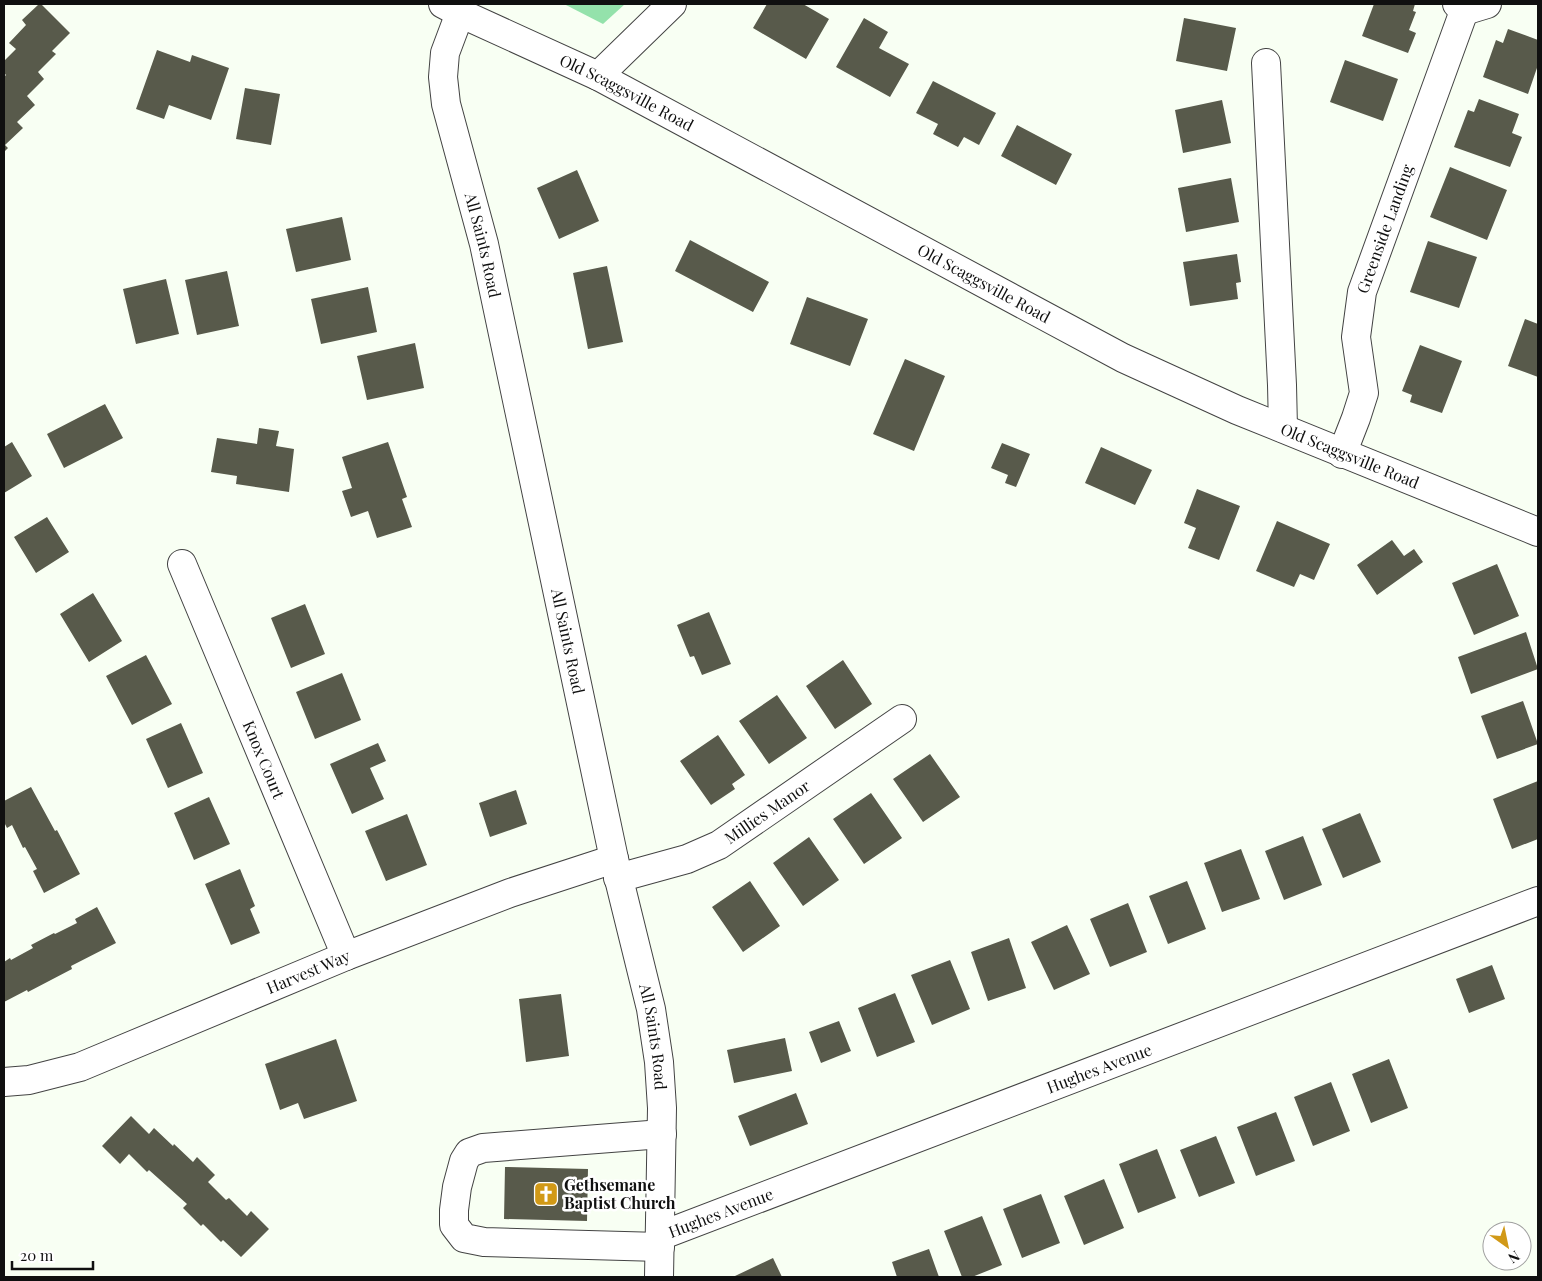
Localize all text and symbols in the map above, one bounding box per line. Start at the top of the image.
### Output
street label: Old Scaggsville Road [557,49,697,135]
street label: Greenside Landing [1351,161,1418,296]
street label: All Saints Road [460,189,506,300]
street label: Old Scaggsville Road [914,239,1054,327]
street label: Old Scaggsville Road [1278,418,1423,493]
street label: All Saints Road [547,585,590,696]
street label: Knox Court [239,717,290,802]
street label: Millies Manor [720,775,814,848]
street label: Harvest Way [263,945,353,998]
street label: All Saints Road [635,980,672,1091]
street label: Hughes Avenue [1043,1038,1154,1098]
place label: Gethsemane Baptist Church [564,1174,676,1213]
church icon: Gethsemane Baptist Church [533,1181,559,1207]
street label: Hughes Avenue [665,1183,776,1242]
north arrow [1482,1221,1532,1271]
scale bar [12,1238,94,1270]
text: 20 m [20,1245,54,1265]
text: N [1505,1247,1524,1268]

